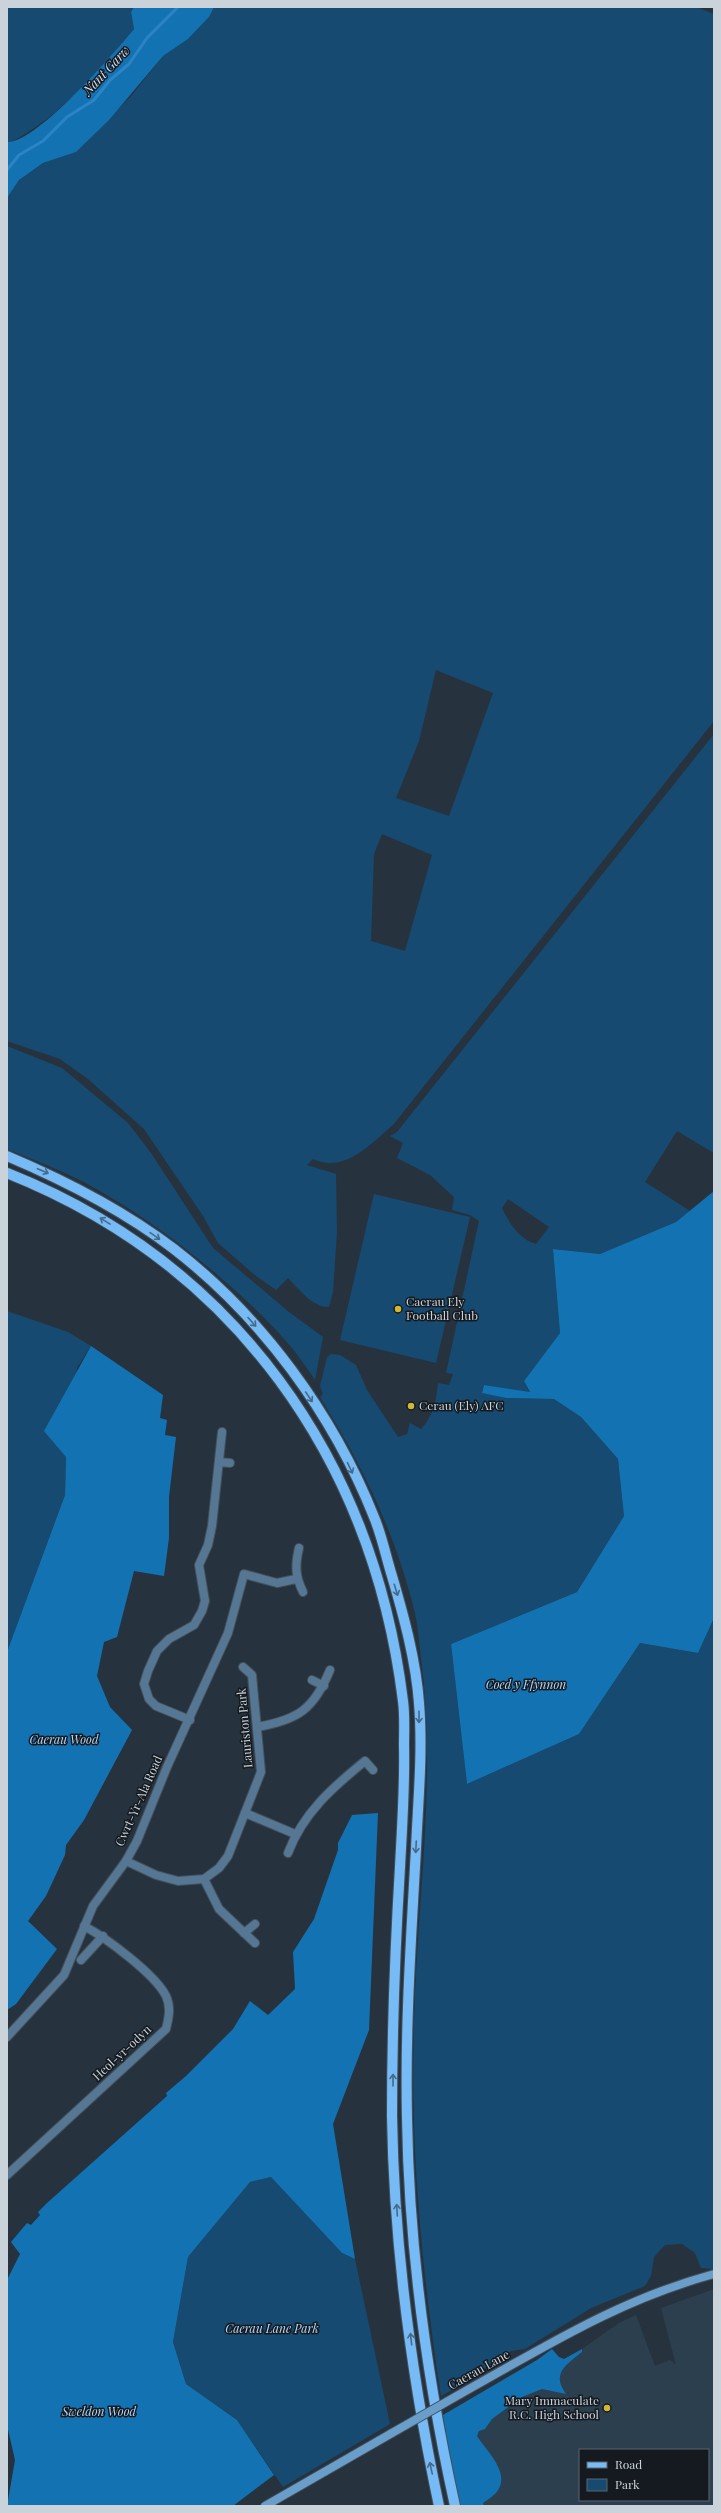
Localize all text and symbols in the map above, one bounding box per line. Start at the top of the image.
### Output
water label: Nant Garw [78,41,133,99]
one-way arrow [37,1168,49,1175]
one-way arrow [100,1217,111,1225]
one-way arrow [150,1232,161,1240]
place label: Caerau Ely Football Club [406,1293,478,1323]
marker: Caerau Ely Football Club [393,1304,403,1314]
one-way arrow [248,1317,257,1327]
one-way arrow [305,1391,313,1402]
place label: Cerau (Ely) AFC [419,1397,503,1413]
marker: Cerau (Ely) AFC [406,1401,416,1411]
one-way arrow [347,1462,354,1474]
one-way arrow [393,1583,400,1596]
park label: Coed y Ffynnon [486,1676,566,1692]
street label: Lauriston Park [233,1687,255,1769]
one-way arrow [415,1710,423,1723]
park label: Caerau Wood [30,1731,99,1747]
street label: Cwrt-Yr-Ala Road [111,1753,165,1849]
one-way arrow [412,1840,420,1853]
street label: Heol-yr-odyn [89,2021,154,2084]
one-way arrow [389,2074,397,2087]
one-way arrow [393,2204,401,2217]
park label: Caerau Lane Park [225,2320,319,2336]
one-way arrow [407,2333,415,2346]
street label: Caerau Lane [445,2346,512,2393]
place label: Mary Immaculate R.C. High School [505,2392,600,2422]
park label: Sweldon Wood [61,2403,137,2419]
marker: Mary Immaculate R.C. High School [602,2403,612,2413]
legend [579,2449,709,2501]
text: Road [615,2456,642,2472]
one-way arrow [426,2462,434,2475]
text: Park [615,2476,640,2492]

